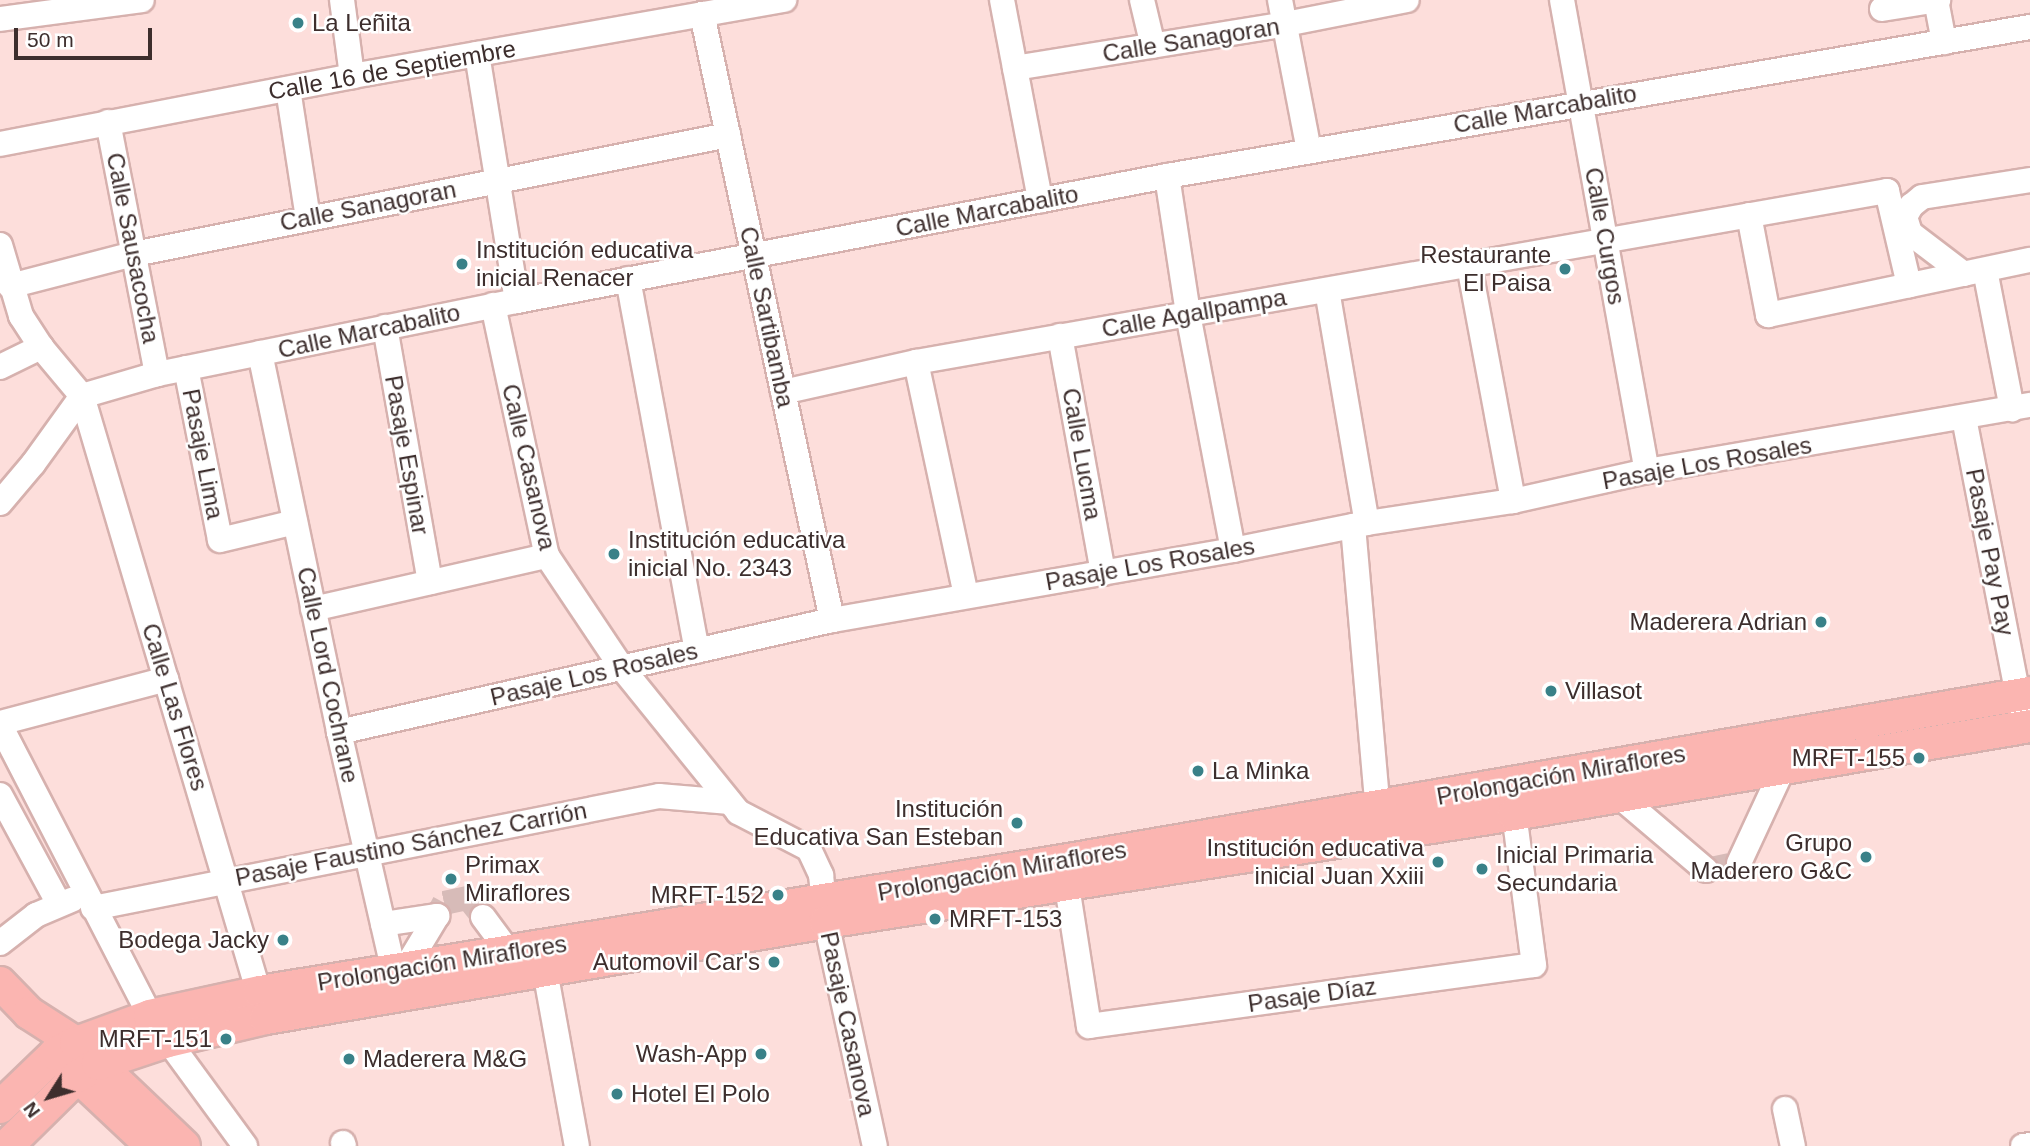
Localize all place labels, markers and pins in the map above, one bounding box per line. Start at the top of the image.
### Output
place label: La Leñita [312,9,411,37]
marker: La Leñita [290,15,306,31]
place label: Institución educativa inicial Renacer [476,236,693,292]
place label: Restaurante El Paisa [1420,241,1551,297]
marker: Institución educativa inicial Renacer [454,256,470,272]
marker: Restaurante El Paisa [1557,261,1573,277]
place label: Institución educativa inicial No. 2343 [628,526,845,582]
marker: Institución educativa inicial No. 2343 [606,546,622,562]
place label: Maderera Adrian [1628,608,1807,636]
marker: Maderera Adrian [1813,614,1829,630]
place label: Villasot [1565,677,1642,705]
marker: Villasot [1543,683,1559,699]
place label: MRFT-155 [1792,744,1905,772]
marker: MRFT-155 [1911,750,1927,766]
place label: La Minka [1212,757,1309,785]
marker: La Minka [1190,763,1206,779]
place label: Institución Educativa San Esteban [753,795,1003,851]
marker: Institución Educativa San Esteban [1009,815,1025,831]
place label: Grupo Maderero G&C [1691,829,1852,885]
place label: Institución educativa inicial Juan Xxiii [1207,834,1424,890]
place label: Inicial Primaria Secundaria [1496,841,1653,897]
marker: Grupo Maderero G&C [1858,849,1874,865]
place label: Primax Miraflores [465,851,570,907]
marker: Institución educativa inicial Juan Xxiii [1430,854,1446,870]
marker: Inicial Primaria Secundaria [1474,861,1490,877]
marker: Primax Miraflores [443,871,459,887]
place label: MRFT-152 [651,881,764,909]
marker: MRFT-152 [770,887,786,903]
place label: MRFT-153 [949,905,1062,933]
marker: MRFT-153 [927,911,943,927]
place label: Bodega Jacky [118,926,269,954]
marker: Bodega Jacky [275,932,291,948]
place label: Automovil Car's [593,948,760,976]
marker: Automovil Car's [766,954,782,970]
place label: MRFT-151 [99,1025,212,1053]
marker: MRFT-151 [218,1031,234,1047]
place label: Wash-App [636,1040,747,1068]
place label: Maderera M&G [363,1045,527,1073]
marker: Wash-App [753,1046,769,1062]
marker: Maderera M&G [341,1051,357,1067]
place label: Hotel El Polo [631,1080,770,1108]
marker: Hotel El Polo [609,1086,625,1102]

